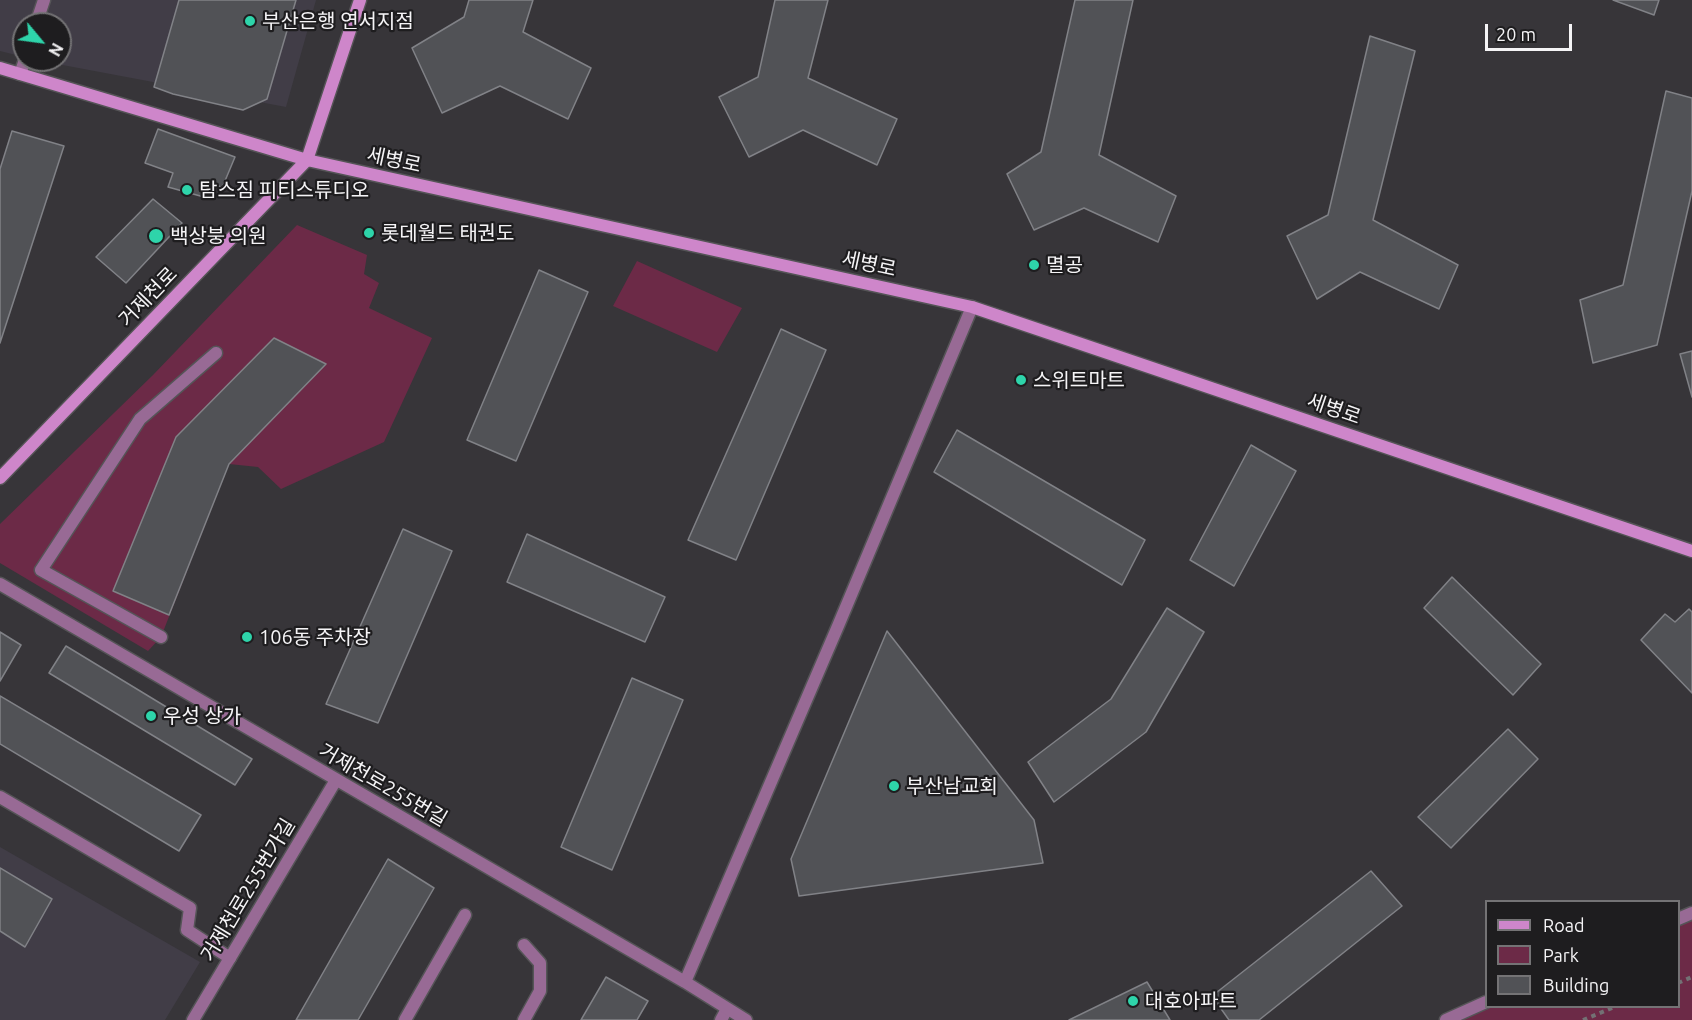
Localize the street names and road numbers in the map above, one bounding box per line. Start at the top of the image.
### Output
street label: 세병로 [365,143,423,177]
street label: 세병로 [840,247,898,281]
street label: 거제천로 [114,262,182,332]
street label: 세병로 [1304,389,1364,429]
street label: 거제천로255번길 [315,739,451,831]
street label: 거제천로255번가길 [196,814,300,966]

